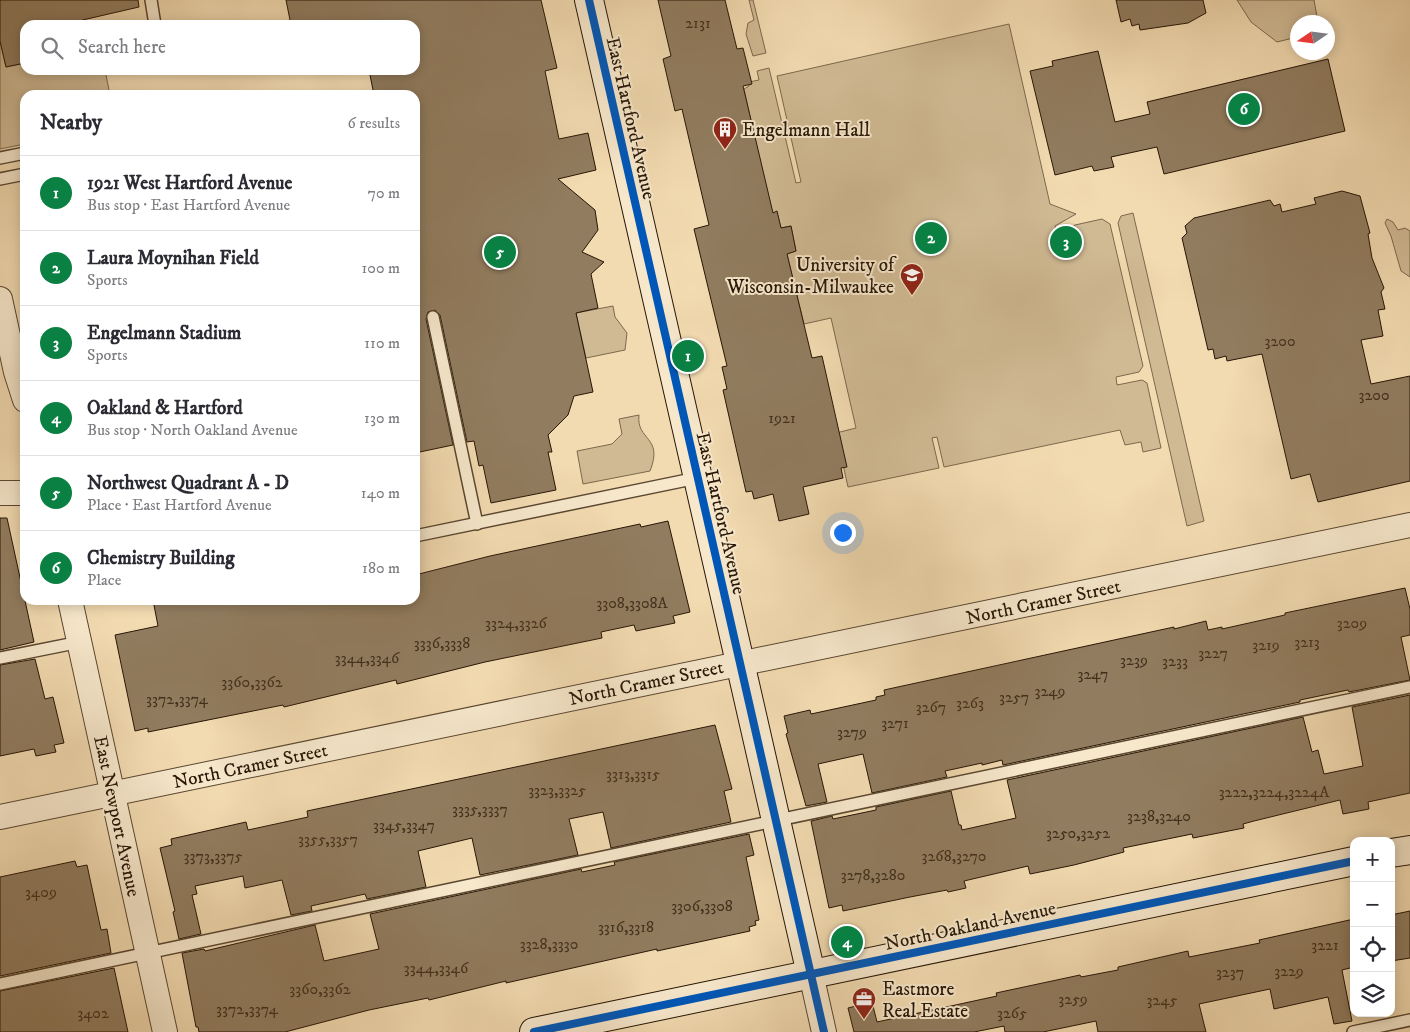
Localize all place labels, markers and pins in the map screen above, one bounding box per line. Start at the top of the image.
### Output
pin: 6 [1228,90,1260,128]
building icon: Engelmann Hall [712,116,738,150]
place label: Engelmann Hall [742,119,870,142]
pin: 2 [915,219,947,257]
pin: 3 [1050,223,1082,261]
pin: 5 [484,233,516,271]
place label: University of Wisconsin-Milwaukee [726,254,897,299]
school or university icon: University of Wisconsin-Milwaukee [899,262,925,296]
pin: 1 [672,337,704,375]
pin: 4 [831,923,863,961]
place label: Eastmore Real Estate [882,978,968,1023]
office icon: Eastmore Real Estate [851,986,877,1020]

